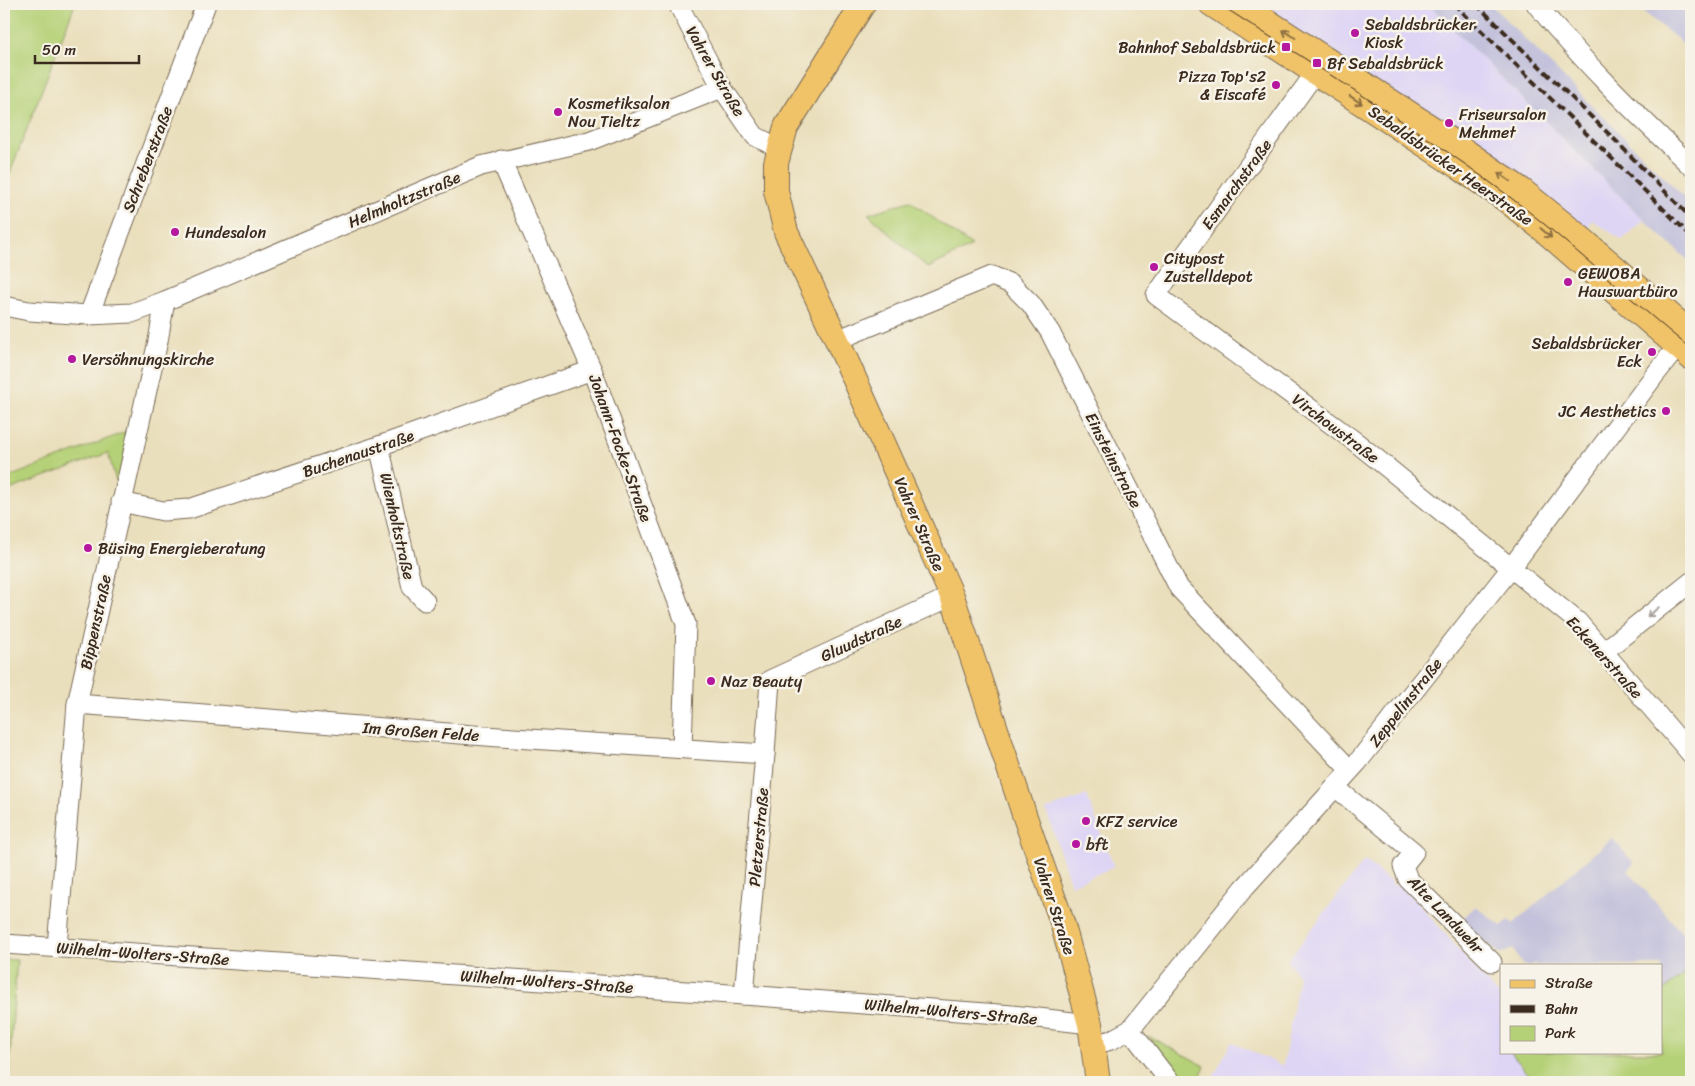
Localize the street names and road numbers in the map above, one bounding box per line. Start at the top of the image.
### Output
street label: Vahrer Straße [678,20,753,122]
street label: Sebaldsbrücker Heerstraße [1362,97,1539,234]
street label: Schreberstraße [114,102,181,217]
street label: Esmarchstraße [1193,133,1280,236]
street label: Helmholtzstraße [343,163,465,236]
street label: Johann-Focke-Straße [580,369,661,526]
street label: Virchowstraße [1286,386,1386,471]
street label: Einsteinstraße [1077,407,1150,513]
street label: Buchenaustraße [298,421,418,486]
street label: Wienholtstraße [371,470,424,583]
street label: Vahrer Straße [886,472,953,576]
street label: Bippenstraße [71,572,120,672]
street label: Gluudstraße [815,607,907,670]
street label: Eckenerstraße [1559,609,1650,706]
street label: Zeppelinstraße [1361,651,1450,754]
street label: Im Großen Felde [360,713,480,750]
street label: Pletzerstraße [740,786,777,888]
street label: Vahrer Straße [1025,854,1084,959]
street label: Alte Landwehr [1400,867,1492,962]
street label: Wilhelm-Wolters-Straße [55,933,230,974]
street label: Wilhelm-Wolters-Straße [459,961,634,1002]
street label: Wilhelm-Wolters-Straße [863,989,1039,1033]

